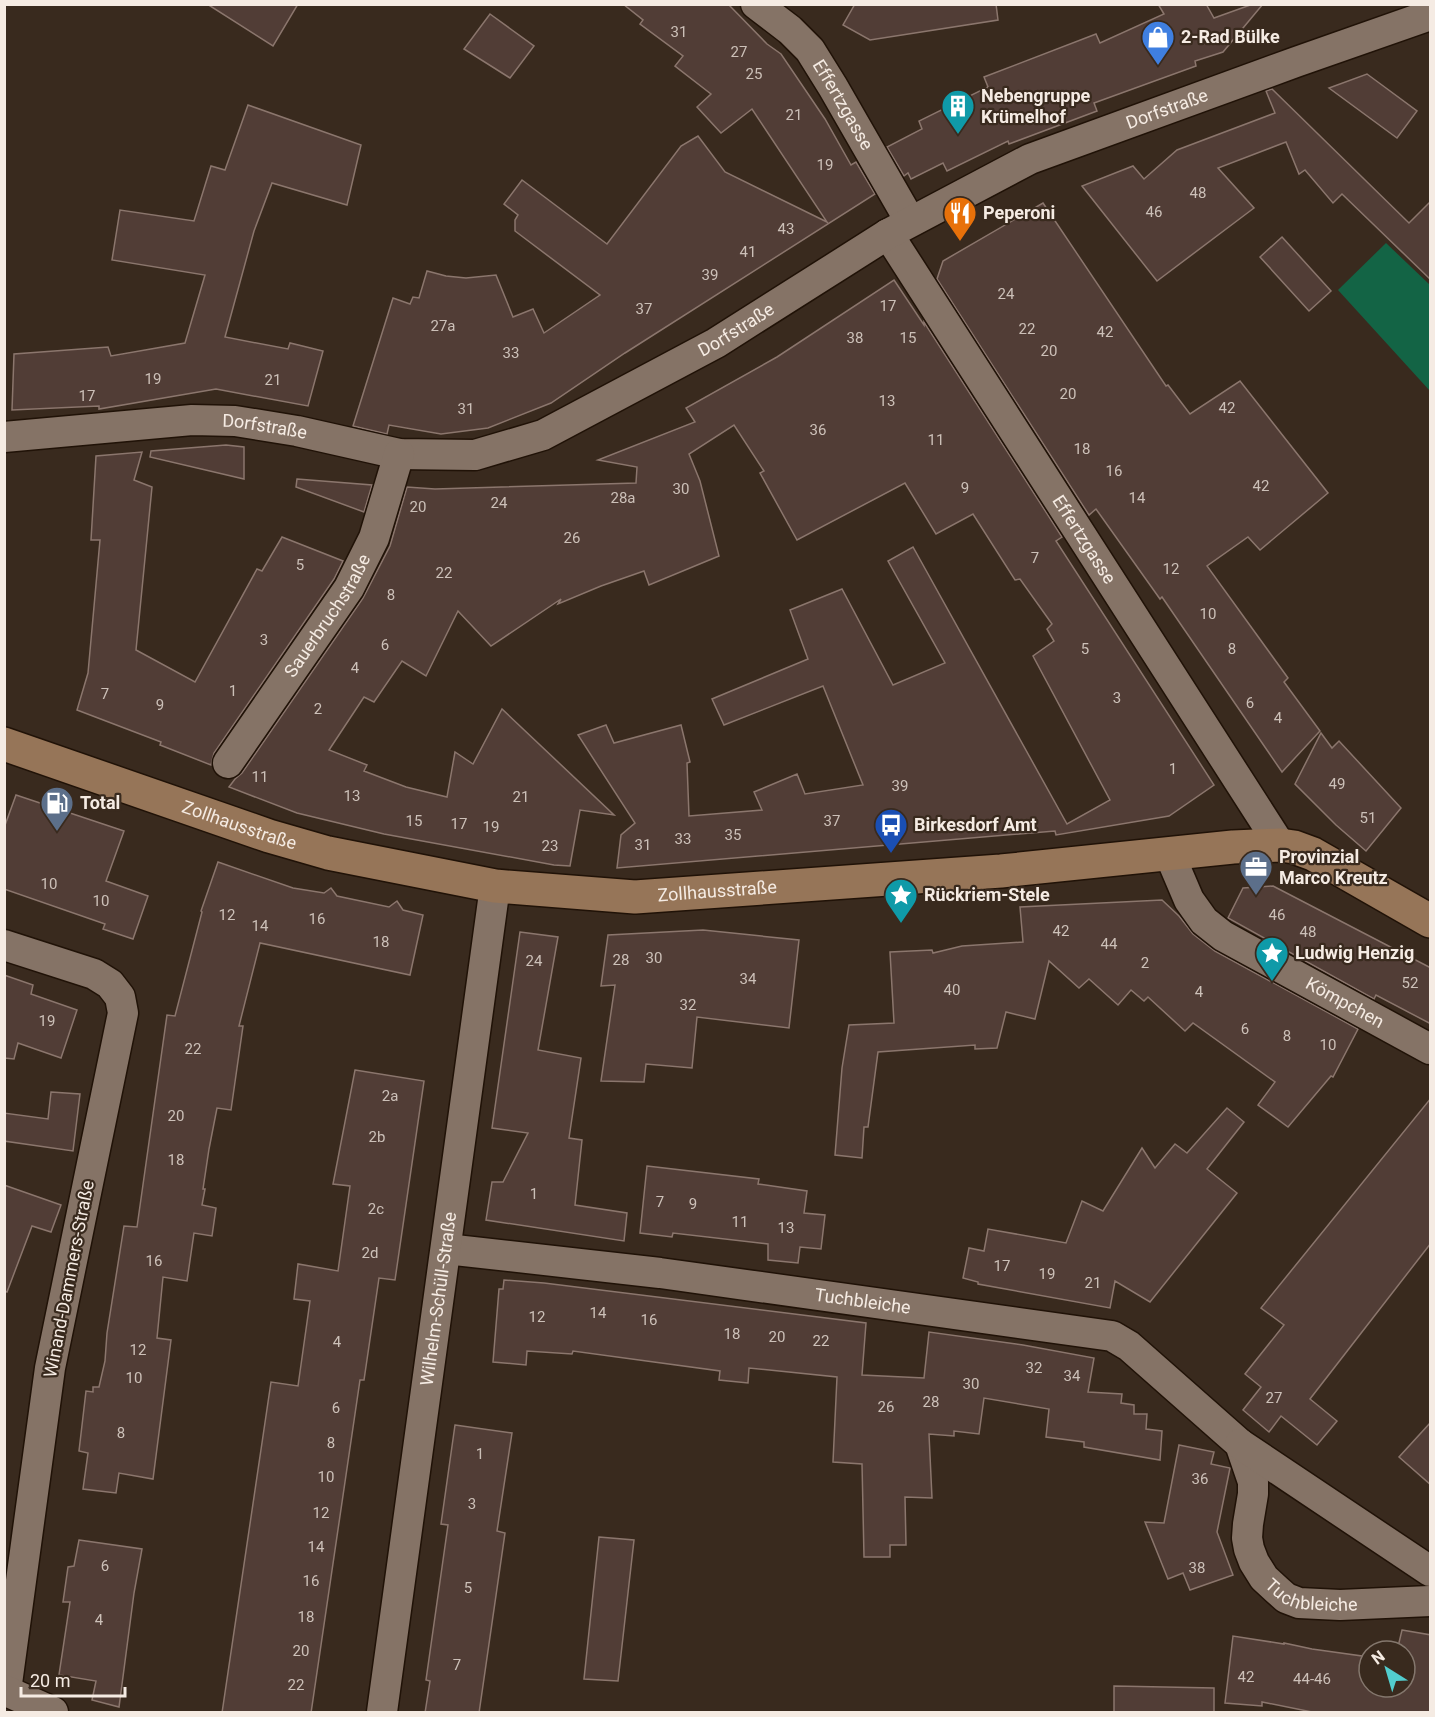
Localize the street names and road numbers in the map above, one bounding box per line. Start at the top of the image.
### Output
street label: Effertzgasse [809,55,878,154]
street label: Dorfstraße [1123,84,1211,133]
street label: Dorfstraße [694,298,778,361]
street label: Dorfstraße [222,410,309,443]
street label: Effertzgasse [1048,491,1121,588]
street label: Sauerbruchstraße [280,550,374,681]
street label: Zollhausstraße [179,796,299,853]
street label: Zollhausstraße [657,876,778,905]
street label: Kömpchen [1302,972,1388,1032]
street label: Winand-Dammers-Straße [39,1178,98,1379]
street label: Wilhelm-Schüll-Straße [416,1210,460,1387]
street label: Tuchbleiche [814,1284,912,1318]
street label: Tuchbleiche [1261,1574,1358,1615]

